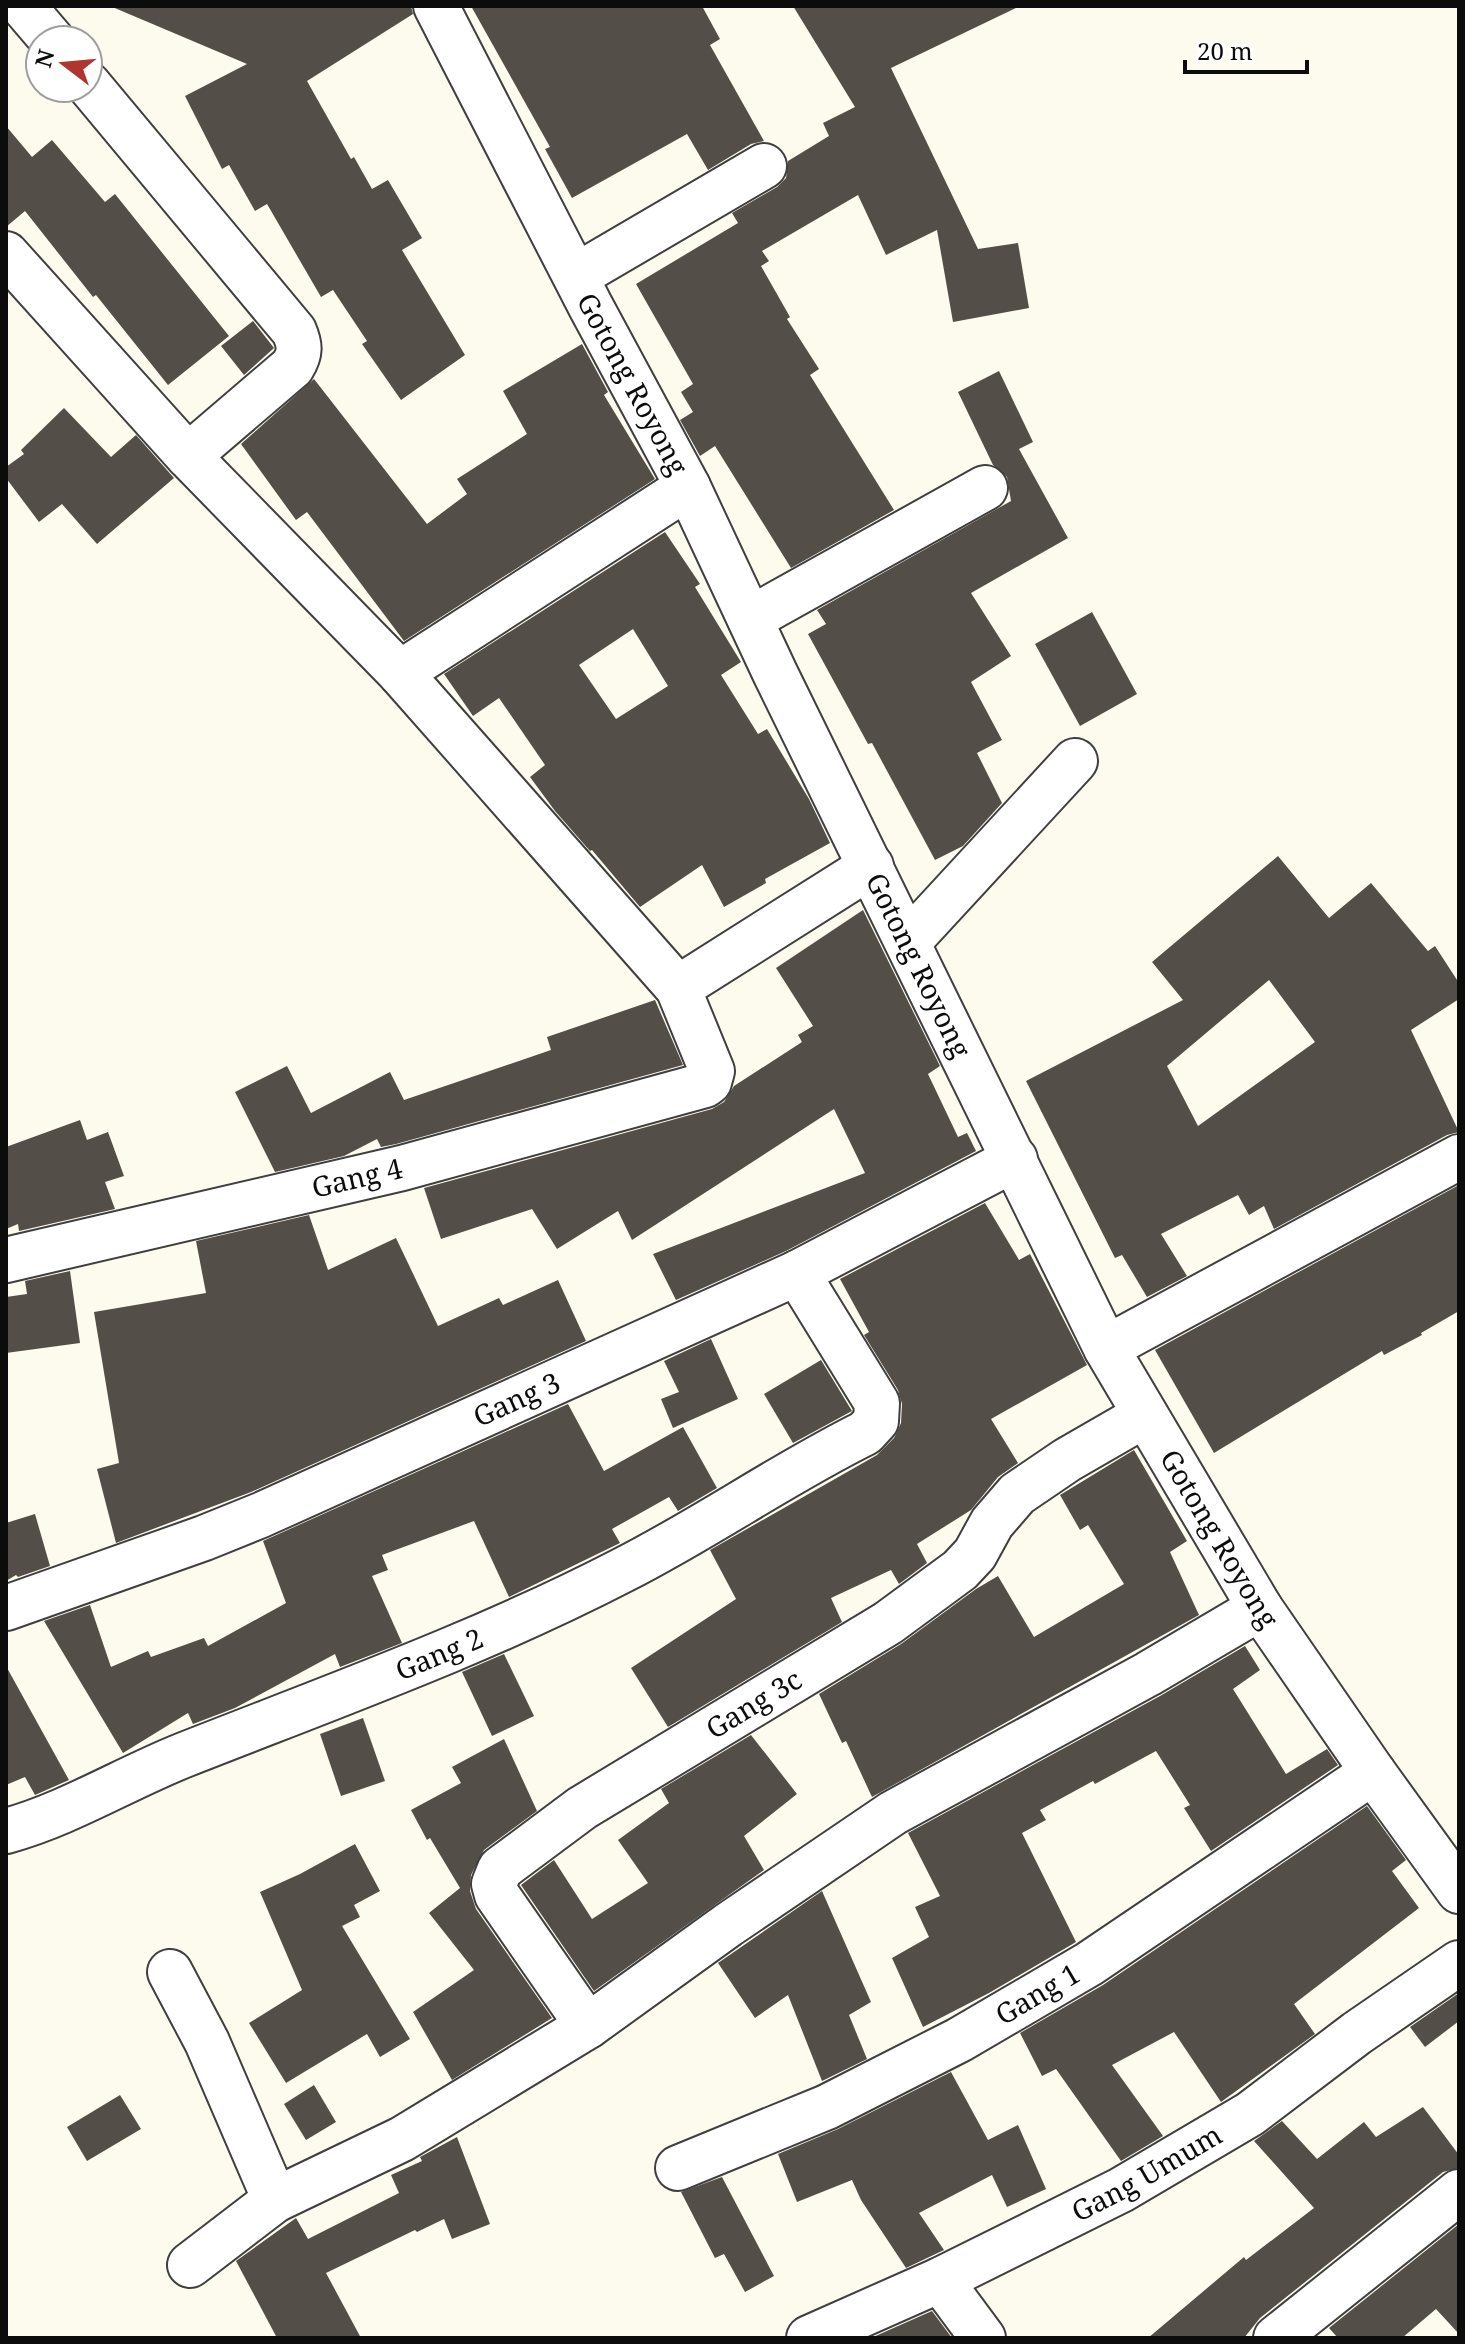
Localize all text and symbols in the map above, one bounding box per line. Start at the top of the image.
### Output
north arrow [24,24,104,104]
scale bar [1185,24,1307,74]
text: 20 m [1197,34,1253,67]
text: N [27,46,61,71]
street label: Gotong Royong [569,286,698,481]
street label: Gotong Royong [858,866,981,1064]
street label: Gang 4 [308,1148,406,1206]
street label: Gang 3 [467,1362,566,1435]
street label: Gotong Royong [1152,1442,1288,1635]
street label: Gang 2 [389,1618,489,1689]
street label: Gang 3c [698,1660,808,1747]
street label: Gang 1 [988,1954,1086,2033]
street label: Gang Umum [1065,2115,1228,2230]

